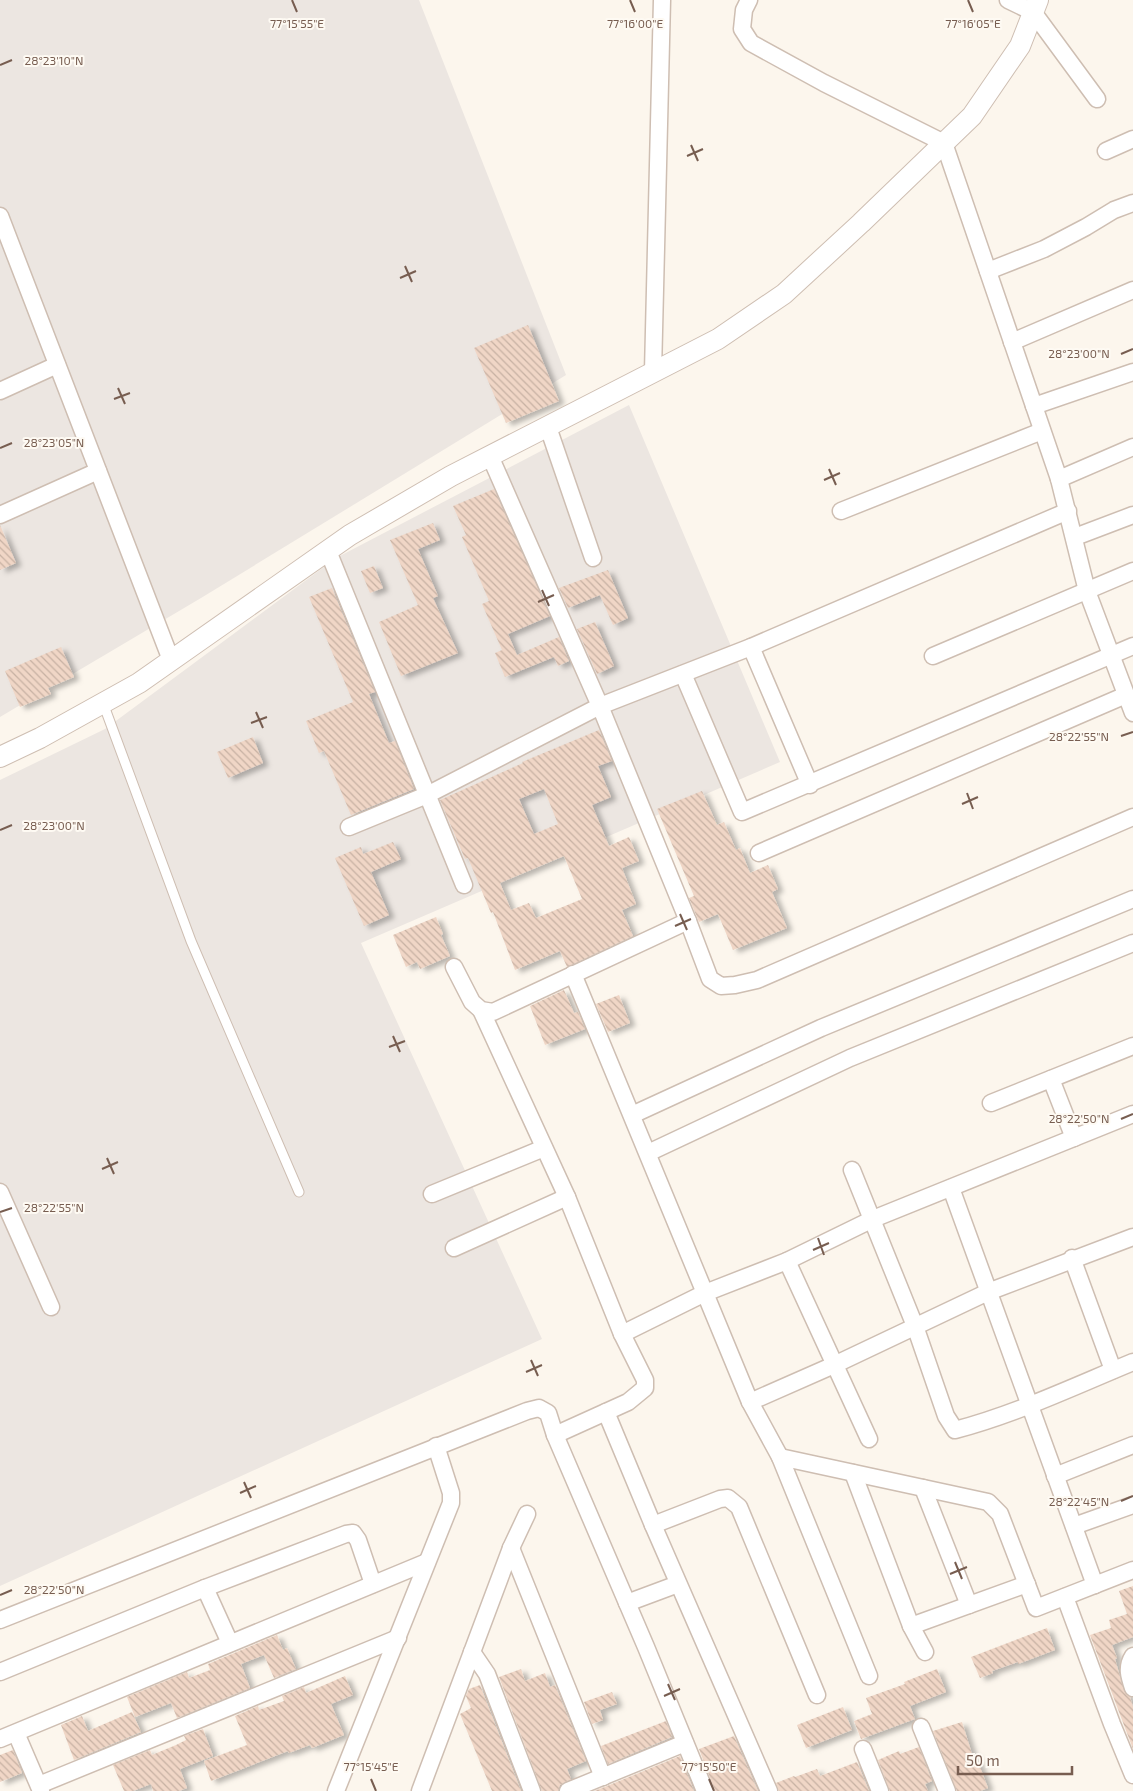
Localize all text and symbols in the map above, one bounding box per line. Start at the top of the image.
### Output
text: 77°15'55"E [270,16,324,30]
text: 77°16'00"E [607,16,663,30]
text: 77°16'05"E [945,16,1001,30]
text: 28°23'10"N [24,53,84,67]
text: 28°23'00"N [1048,346,1110,360]
text: 28°23'05"N [24,435,84,449]
text: 28°22'55"N [1049,729,1109,743]
text: 28°23'00"N [23,818,85,832]
text: 28°22'50"N [1049,1111,1109,1125]
text: 28°22'55"N [24,1200,84,1214]
text: 28°22'45"N [1049,1494,1109,1508]
text: 28°22'50"N [24,1582,84,1596]
scale bar [958,1744,1072,1776]
text: 50 m [966,1751,1000,1769]
text: 77°15'45"E [344,1759,399,1773]
text: 77°15'50"E [682,1759,737,1773]

